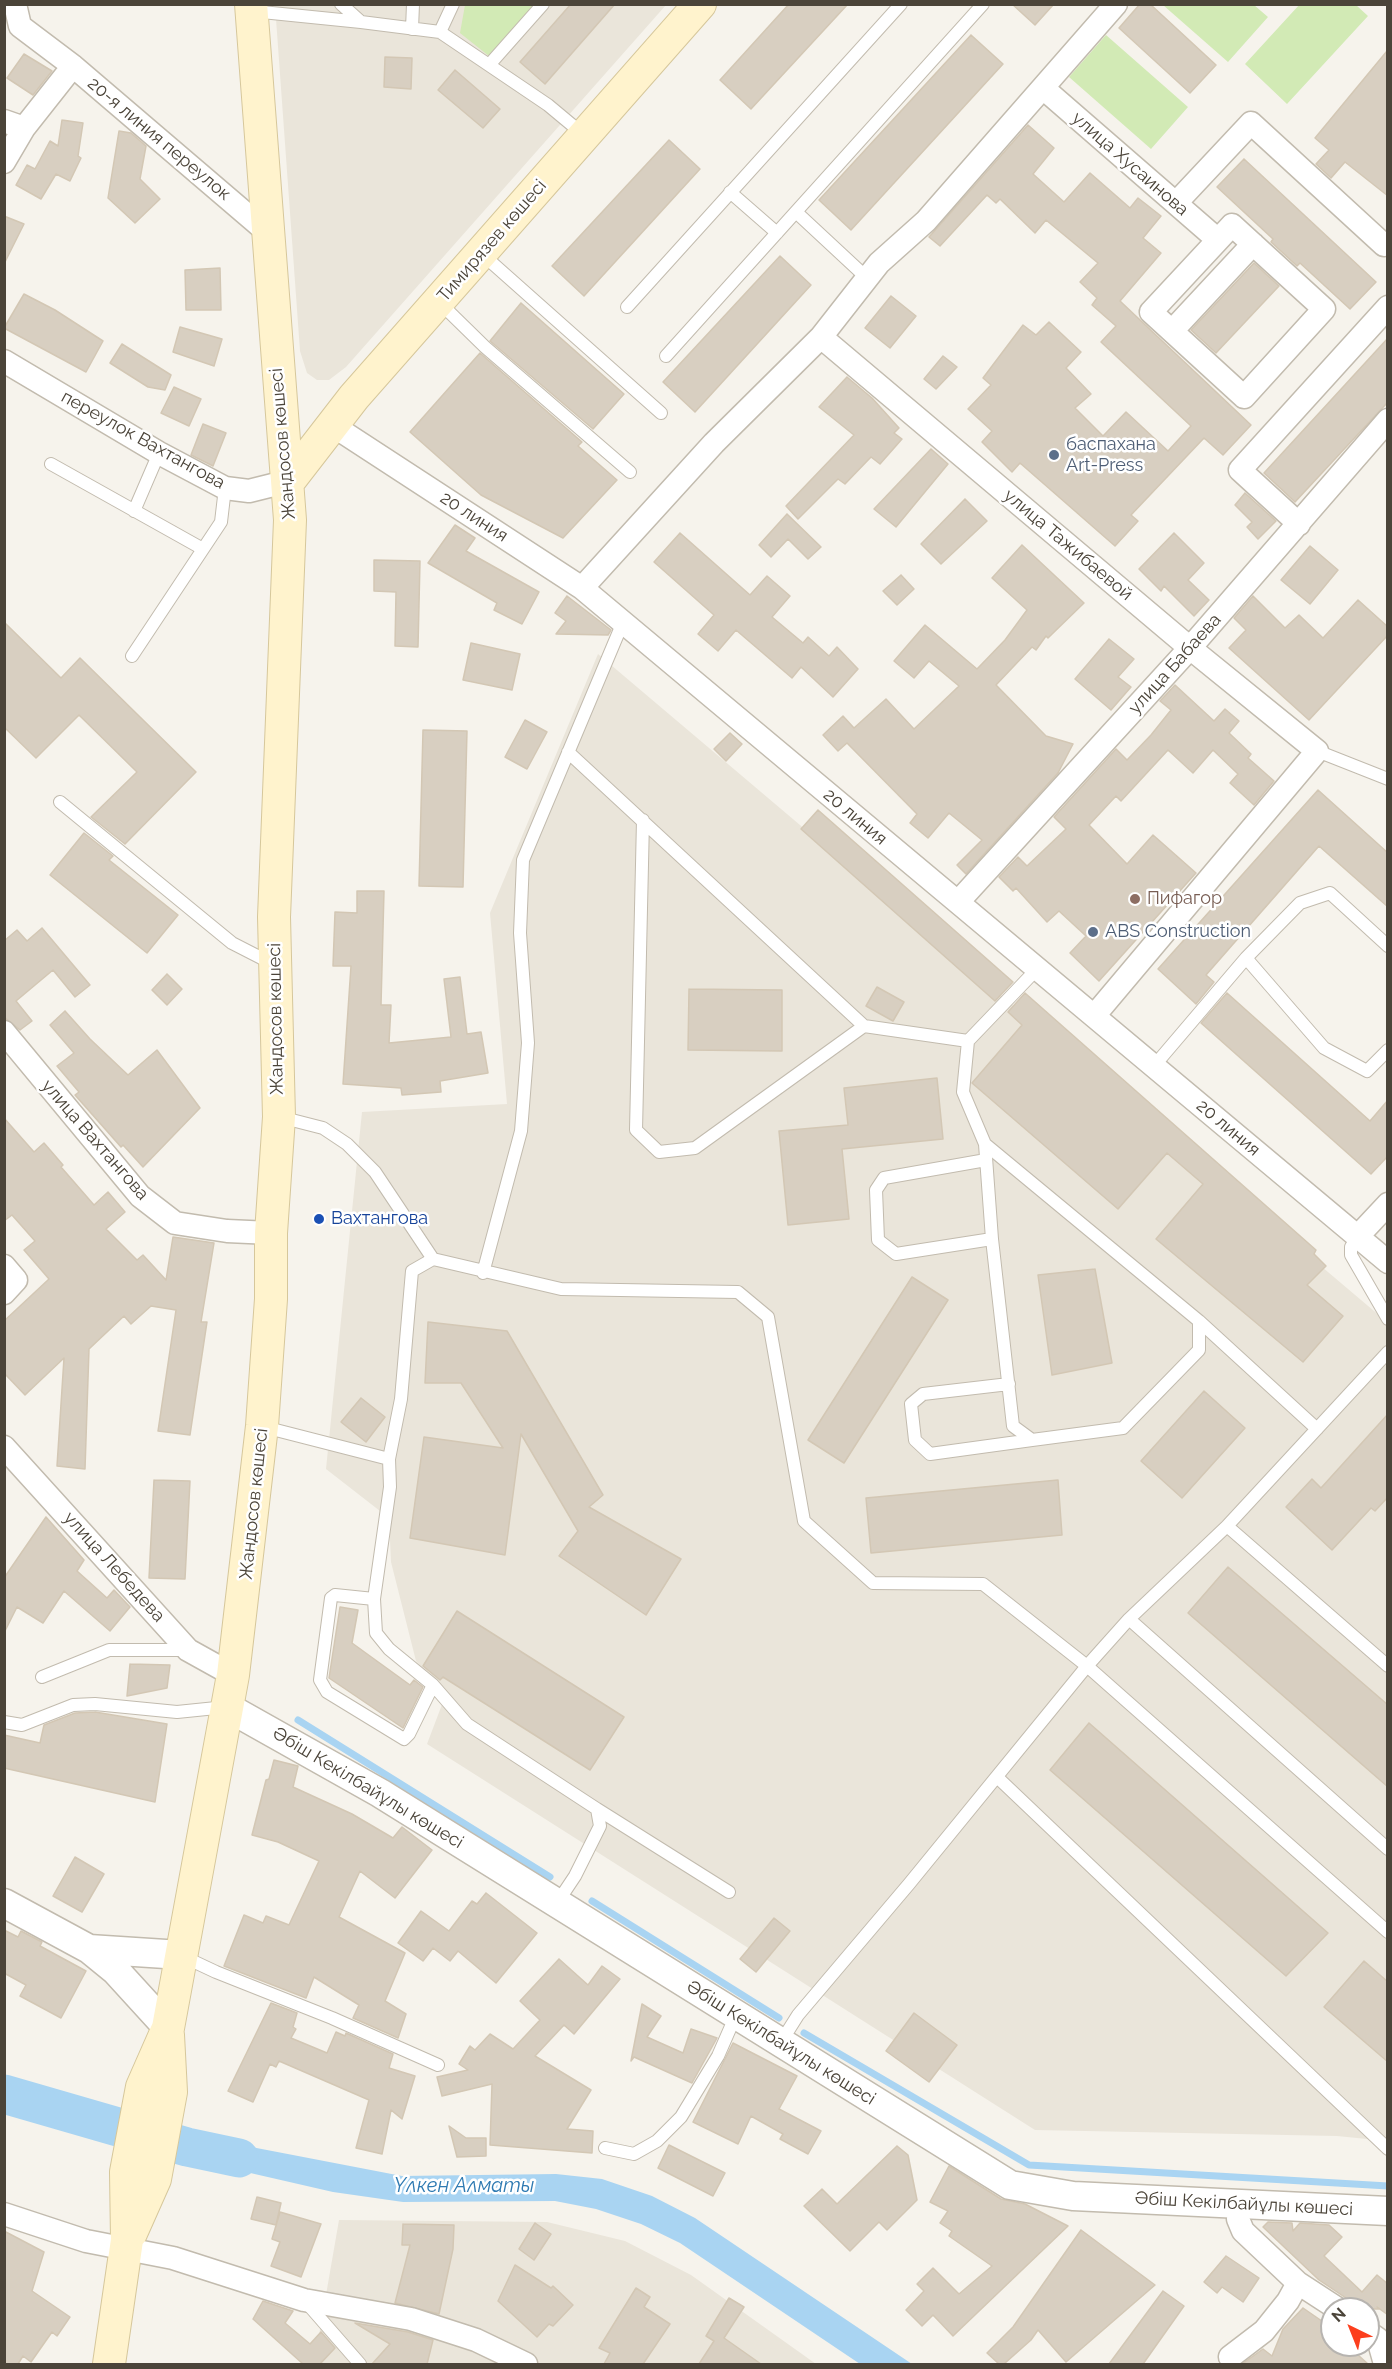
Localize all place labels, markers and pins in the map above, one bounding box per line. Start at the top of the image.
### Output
place label: баспахана Art-Press [1066,434,1156,476]
marker: баспахана Art-Press [1047,448,1061,462]
place label: Пифагор [1147,888,1222,910]
marker: Пифагор [1128,892,1142,906]
place label: ABS Construction [1105,921,1251,943]
marker: ABS Construction [1086,925,1100,939]
place label: Вахтангова [331,1208,428,1230]
marker: Вахтангова [312,1212,326,1226]

